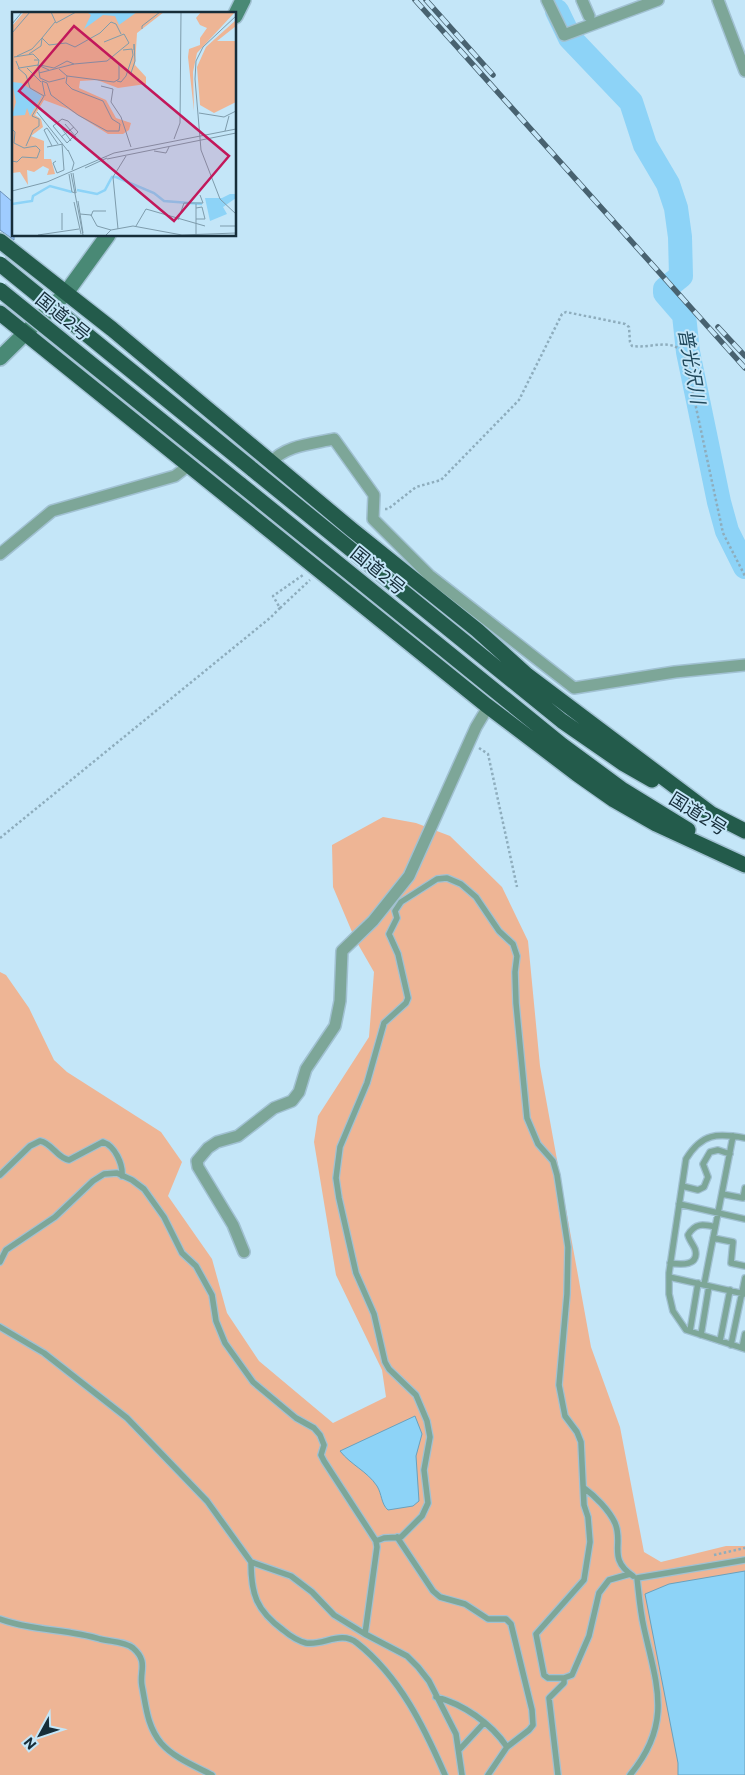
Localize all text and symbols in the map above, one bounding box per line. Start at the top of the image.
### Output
inset map [12,12,236,236]
street label: 国道2号 [32,288,95,345]
water label: 普光沢川 [675,326,711,407]
street label: 国道2号 [347,542,410,599]
street label: 国道2号 [666,787,731,839]
north arrow [15,1710,65,1760]
text: N [20,1734,40,1753]

